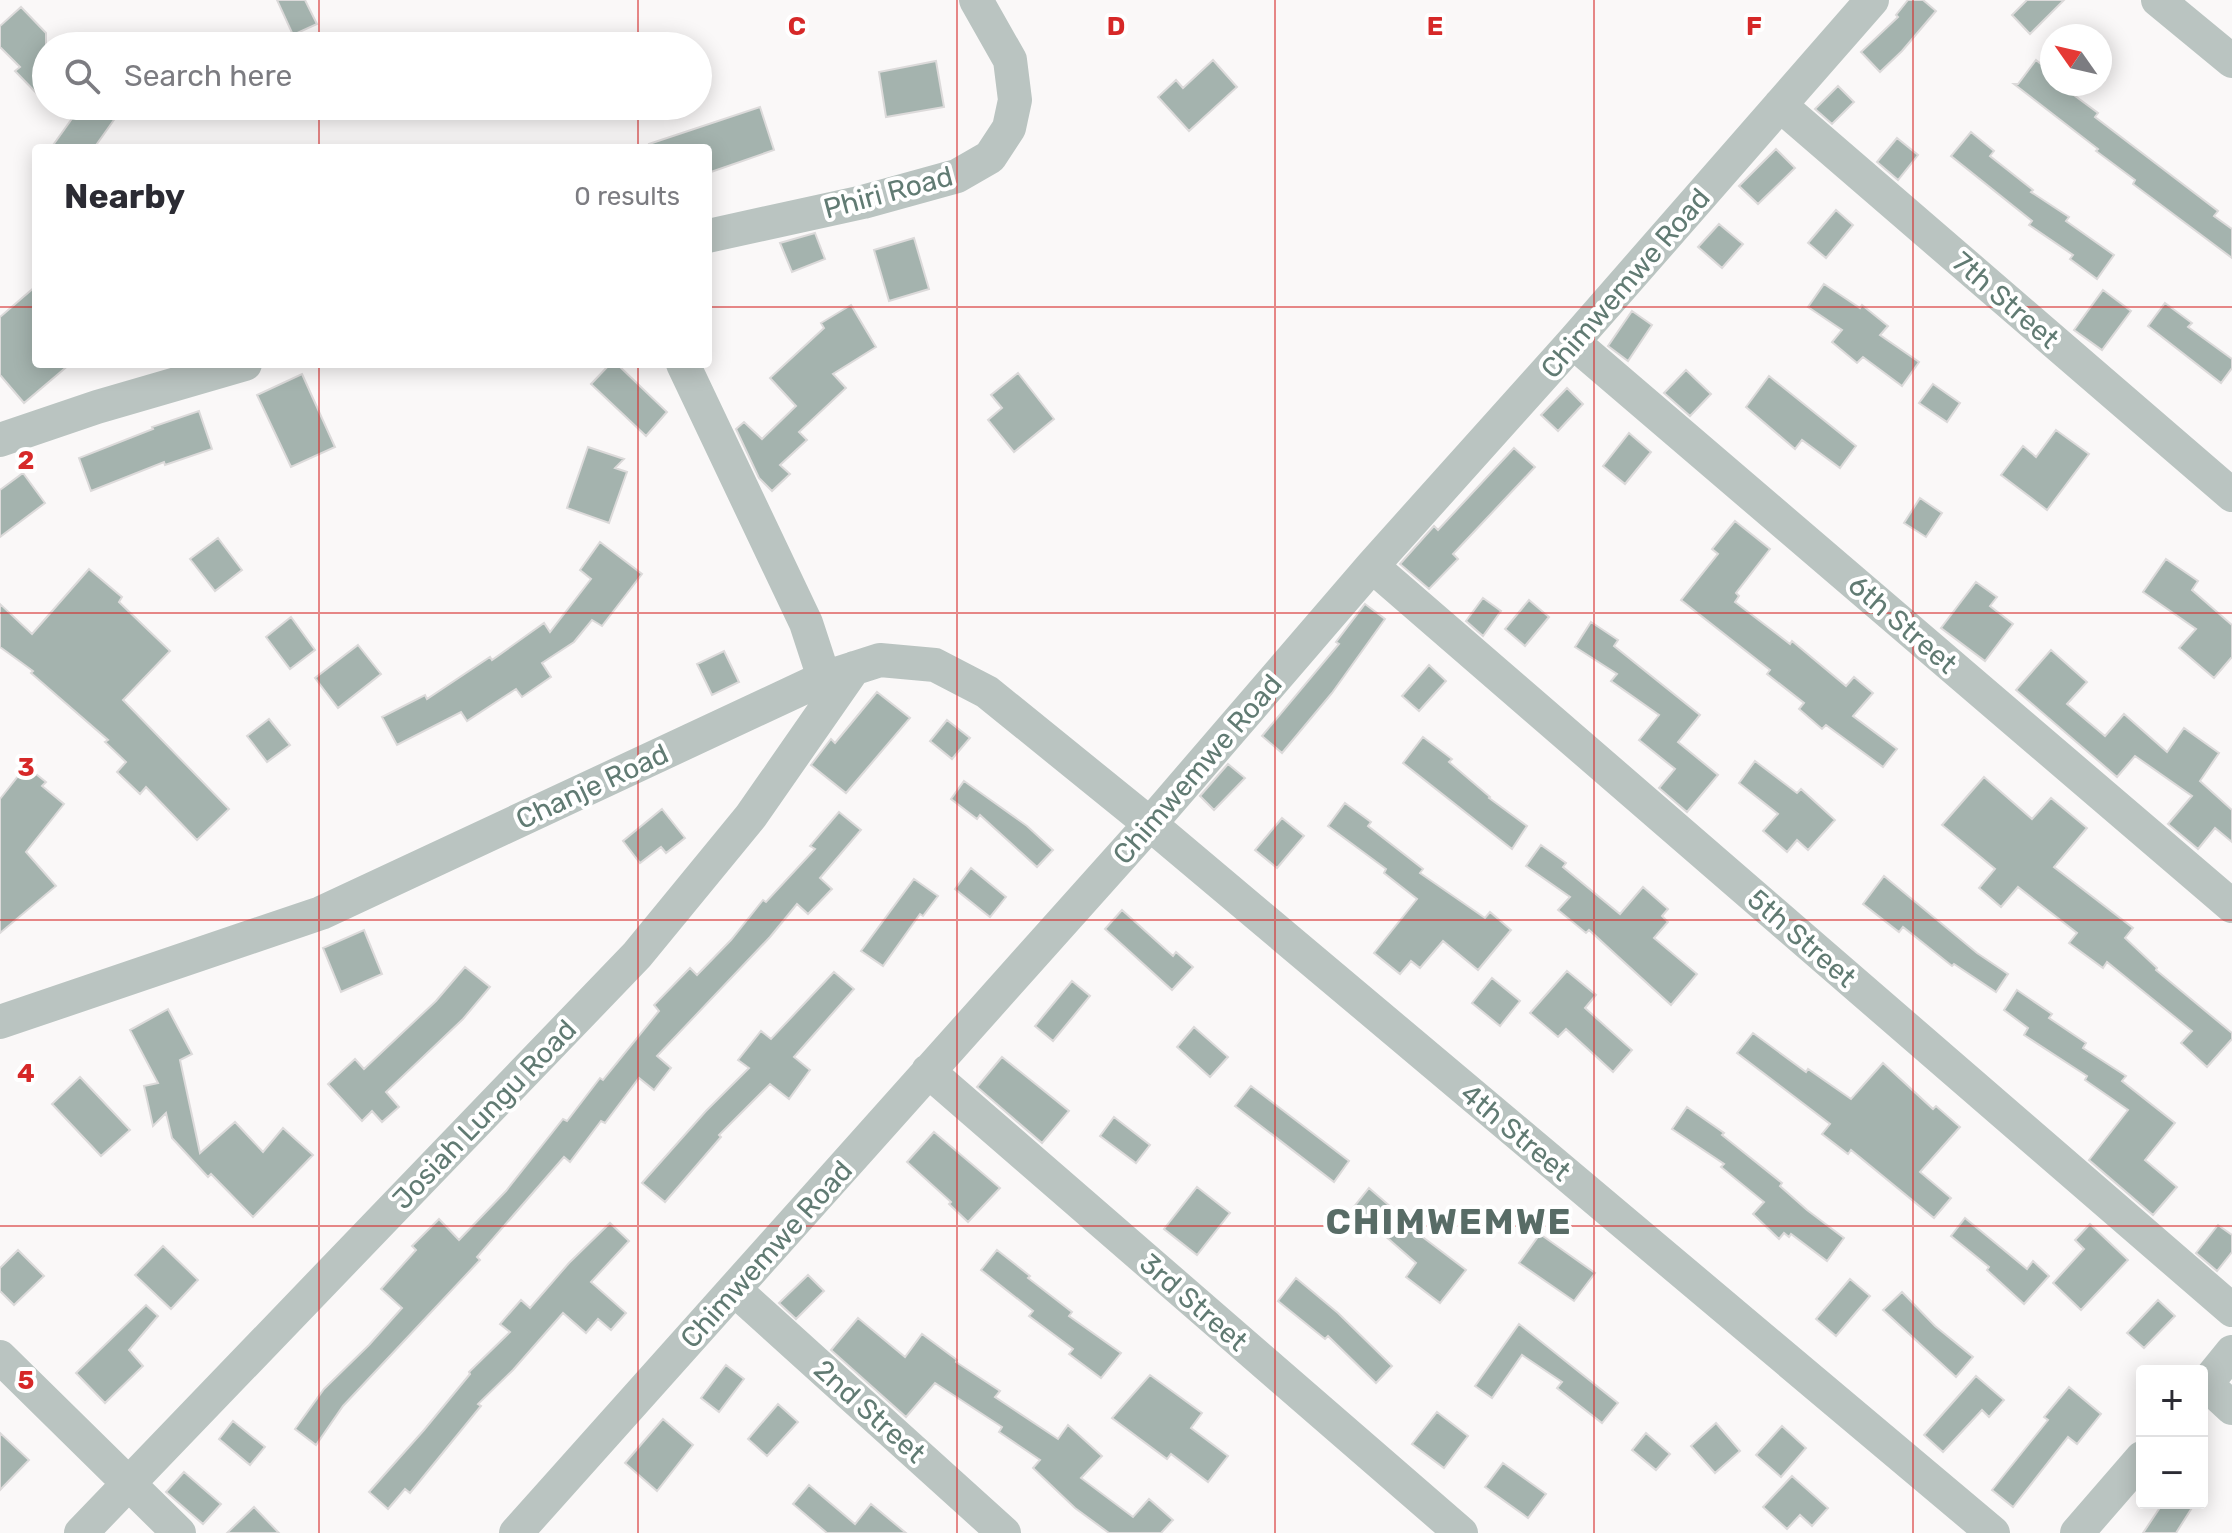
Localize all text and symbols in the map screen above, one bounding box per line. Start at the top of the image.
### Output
text: C [788,11,806,42]
text: D [1107,11,1125,42]
text: E [1427,11,1443,42]
text: F [1746,11,1762,42]
north arrow [2040,24,2112,96]
search box [32,32,712,120]
icon: search [60,54,104,98]
text: Search here [124,58,292,94]
street label: Phiri Road [820,159,956,226]
text: Nearby [64,176,185,217]
text: 0 results [574,181,680,212]
street label: Chimwemwe Road [1534,182,1717,385]
street label: 7th Street [1946,245,2066,356]
text: 2 [18,445,34,476]
street label: 6th Street [1842,568,1964,680]
street label: Chimwemwe Road [1106,668,1289,871]
street label: Chanje Road [511,737,674,836]
text: 3 [17,752,35,783]
street label: 5th Street [1741,882,1863,994]
street label: Josiah Lungu Road [386,1013,583,1216]
text: 4 [17,1058,35,1089]
street label: 4th Street [1454,1077,1577,1188]
street label: Chimwemwe Road [674,1154,859,1355]
district label: CHIMWEMWE [1325,1200,1573,1243]
street label: 3rd Street [1133,1247,1254,1358]
street label: 2nd Street [807,1353,932,1470]
text: 5 [18,1365,34,1396]
map controls [2136,1365,2208,1509]
button: + [2136,1365,2208,1437]
button: − [2136,1437,2208,1509]

